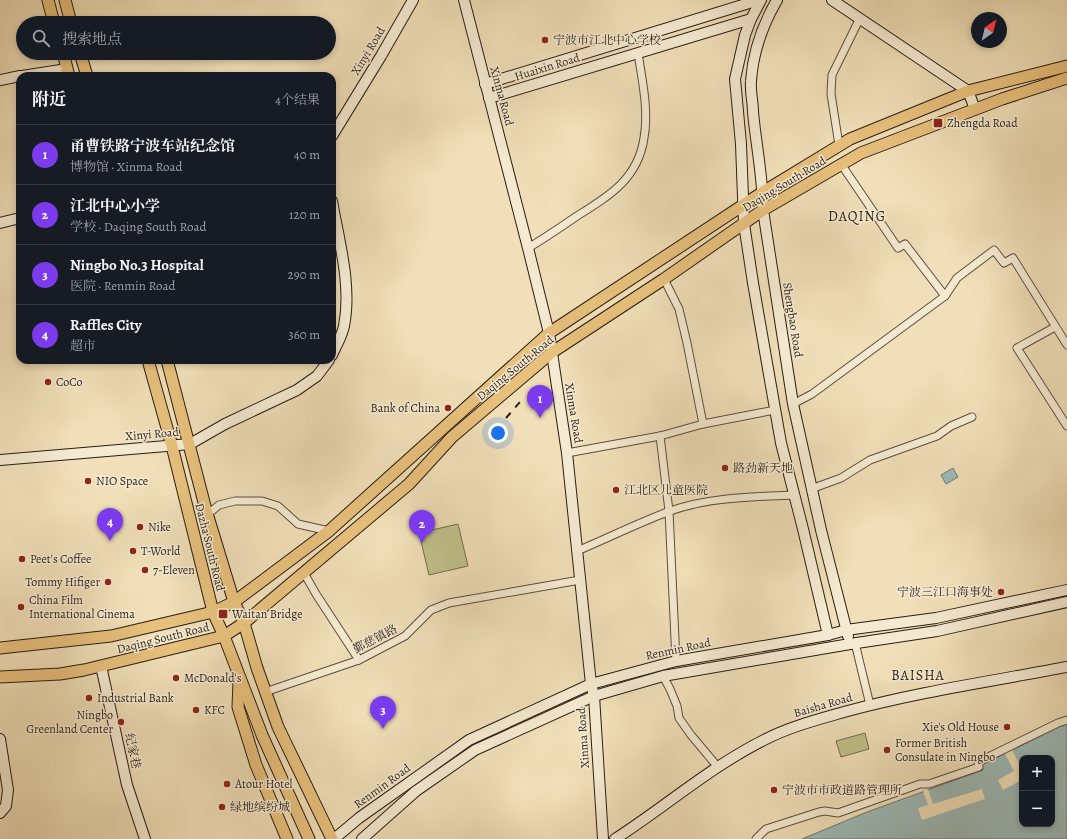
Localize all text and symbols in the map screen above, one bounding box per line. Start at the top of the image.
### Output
north arrow [971,12,1007,48]
search box [16,16,336,60]
street label: Xinyi Road [347,23,389,78]
icon: search [30,27,52,49]
text: 搜索地点 [62,29,122,49]
place label: 宁波市江北中心学校 [553,32,661,48]
marker: 宁波市江北中心学校 [540,35,550,45]
street label: Huaixin Road [512,49,582,85]
street label: Xinma Road [486,65,518,128]
text: 附近 [32,88,66,111]
text: 4个结果 [275,91,320,108]
place label: Zhengda Road [947,115,1018,131]
marker: Zhengda Road [932,117,944,129]
text: 甬曹铁路宁波车站纪念馆 [70,136,235,156]
text: 1 [43,146,47,163]
text: 40 m [294,146,320,163]
street label: Daqing South Road [739,152,829,215]
text: 博物馆 · Xinma Road [70,158,183,175]
text: 江北中心小学 [70,196,160,216]
text: 2 [42,206,48,223]
text: 120 m [289,206,320,223]
district label: DAQING [828,207,886,226]
text: 学校 · Daqing South Road [70,218,207,235]
text: Ningbo No.3 Hospital [70,255,204,275]
text: 3 [42,266,48,283]
text: 290 m [288,266,320,283]
text: 医院 · Renmin Road [70,277,175,294]
street label: Shengbao Road [779,281,807,359]
text: Raffles City [70,315,142,335]
text: 4 [42,326,48,343]
text: 360 m [288,326,320,343]
street label: Daqing South Road [473,332,557,404]
text: 超市 [70,337,96,354]
place label: CoCo [56,374,83,390]
marker: CoCo [43,377,53,387]
street label: Xinma Road [561,382,587,445]
pin: 1 [527,385,553,418]
place label: Bank of China [371,400,440,416]
marker: Bank of China [443,403,453,413]
your location [488,423,508,443]
street label: Xinyi Road [125,424,180,444]
place label: 路劲新天地 [733,460,793,476]
marker: 路劲新天地 [720,463,730,473]
place label: NIO Space [96,473,148,489]
marker: NIO Space [83,476,93,486]
place label: 江北区儿童医院 [624,482,708,498]
marker: 江北区儿童医院 [611,485,621,495]
street label: Dazha South Road [191,501,229,593]
pin: 4 [97,508,123,541]
pin: 2 [409,510,435,543]
place label: Nike [148,519,171,535]
marker: Nike [135,522,145,532]
place label: T-World [141,543,181,559]
marker: T-World [128,546,138,556]
place label: Peet's Coffee [30,551,91,567]
marker: Peet's Coffee [17,554,27,564]
place label: 7-Eleven [153,562,195,578]
marker: 7-Eleven [140,565,150,575]
place label: Tommy Hifiger [25,574,100,590]
marker: Tommy Hifiger [103,577,113,587]
place label: 宁波三江口海事处 [897,584,993,600]
marker: 宁波三江口海事处 [996,587,1006,597]
place label: China Film International Cinema [29,592,135,622]
marker: China Film International Cinema [16,602,26,612]
place label: Waitan Bridge [231,606,303,622]
marker: Waitan Bridge [217,608,229,620]
street label: Daqing South Road [115,619,212,657]
street label: 鄞慈镇路 [350,621,400,657]
street label: Renmin Road [644,634,713,664]
district label: BAISHA [891,666,945,685]
place label: McDonald's [184,670,242,686]
marker: McDonald's [171,673,181,683]
street label: Baisha Road [792,689,855,721]
place label: Industrial Bank [97,690,174,706]
marker: Industrial Bank [84,693,94,703]
pin: 3 [370,696,396,729]
place label: KFC [204,702,225,718]
marker: KFC [191,705,201,715]
place label: Ningbo Greenland Center [26,707,113,737]
street label: Xinma Road [573,707,593,769]
marker: Ningbo Greenland Center [116,717,126,727]
place label: Xie's Old House [922,719,999,735]
marker: Xie's Old House [1002,722,1012,732]
street label: 纪家巷 [121,732,145,770]
place label: Former British Consulate in Ningbo [895,735,995,765]
marker: Former British Consulate in Ningbo [882,745,892,755]
map controls [1019,755,1055,827]
button: + [1019,755,1055,791]
street label: Renmin Road [351,760,414,812]
place label: Atour Hotel [234,776,293,792]
marker: Atour Hotel [222,779,232,789]
place label: 宁波市市政道路管理所 [782,782,902,798]
marker: 宁波市市政道路管理所 [769,785,779,795]
button: − [1019,791,1055,827]
place label: 绿地缤纷城 [230,799,290,815]
marker: 绿地缤纷城 [217,802,227,812]

